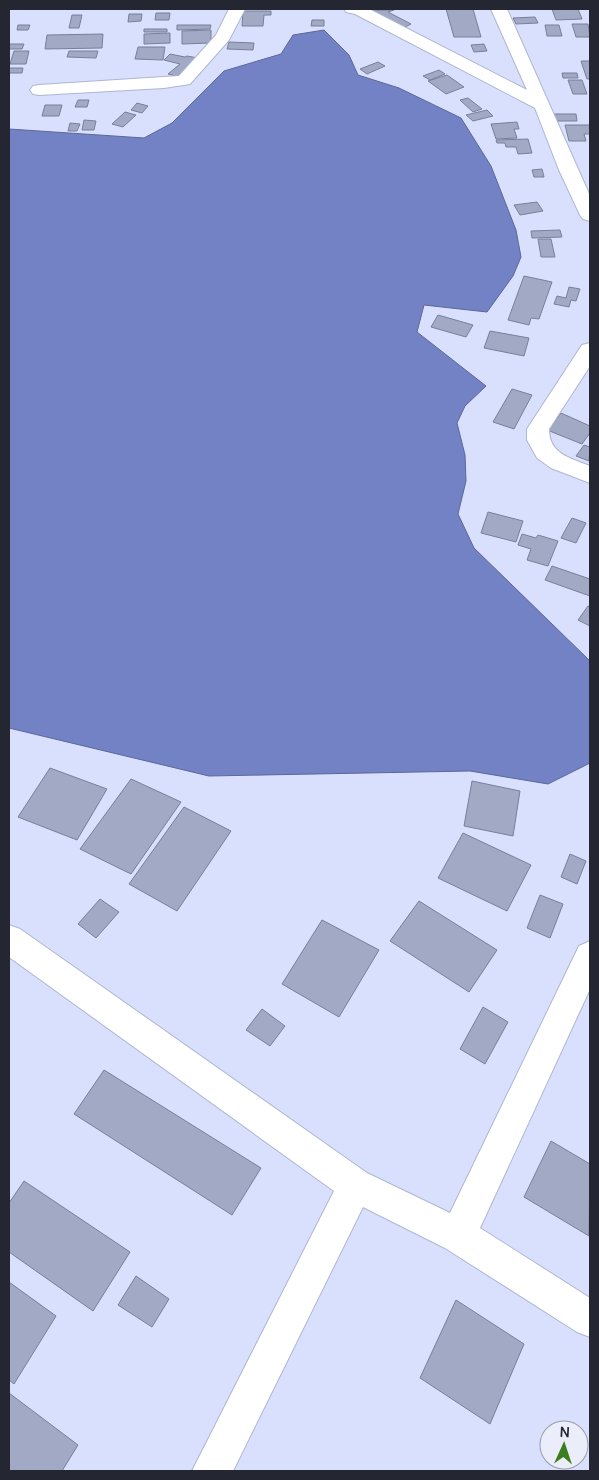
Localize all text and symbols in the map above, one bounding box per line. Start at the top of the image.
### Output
north arrow [539,1420,589,1470]
text: N [559,1422,570,1441]

